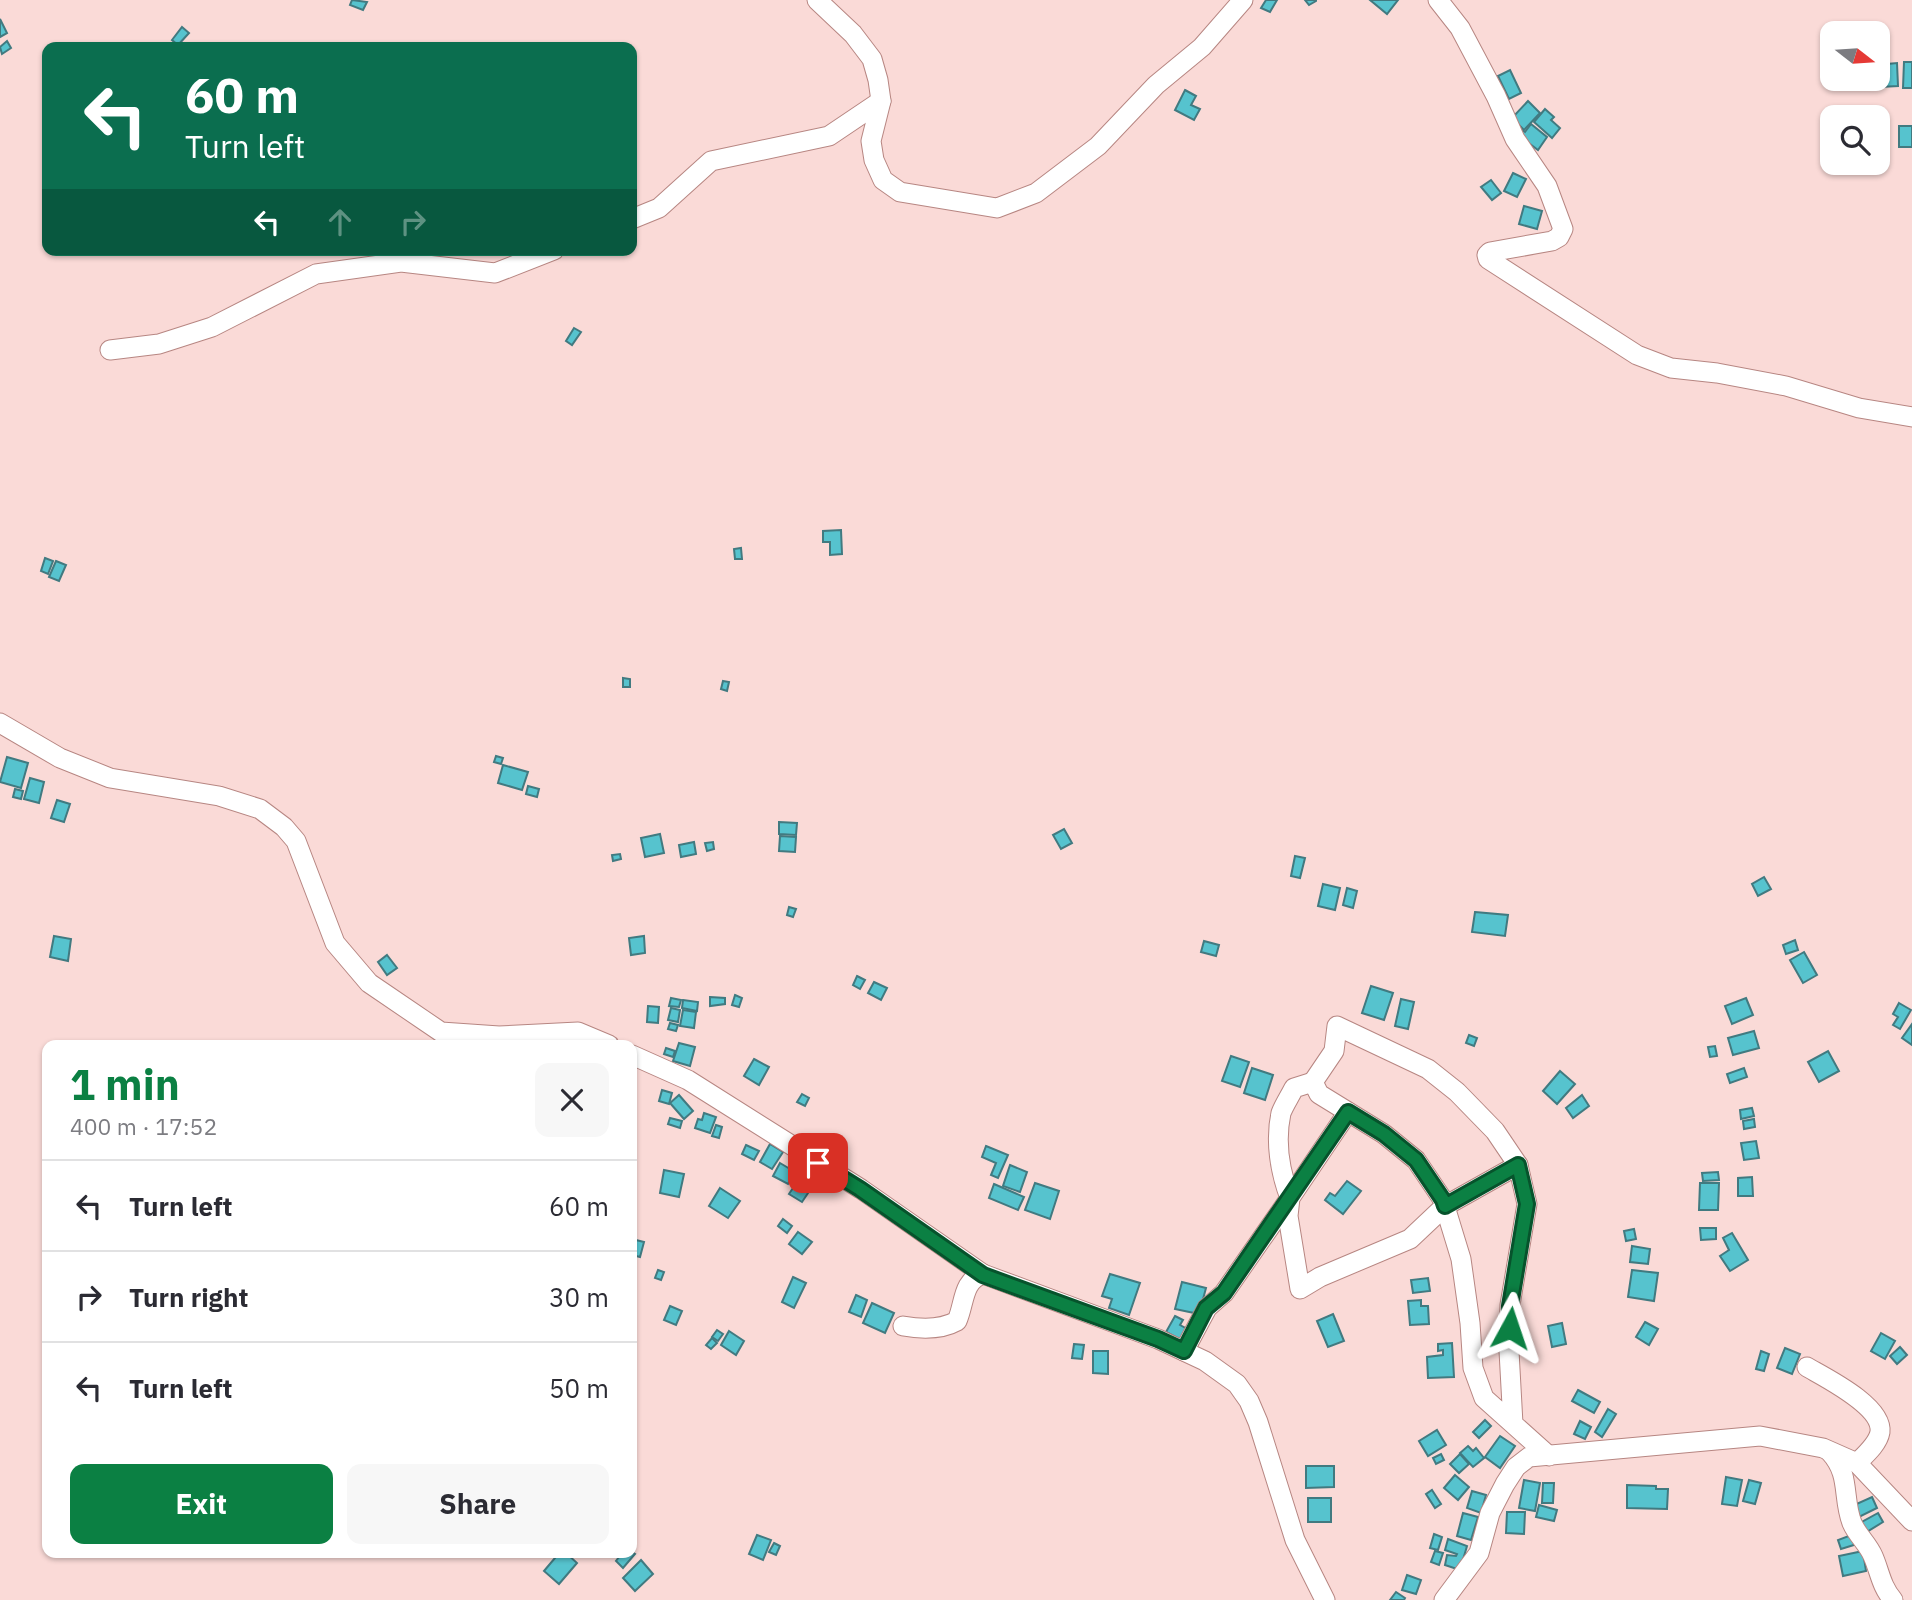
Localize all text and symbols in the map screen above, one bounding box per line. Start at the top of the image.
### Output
north arrow [1820,21,1890,91]
map controls [1820,21,1890,175]
text: 60 m [185,63,299,126]
icon: left [70,70,161,161]
button: search [1820,105,1890,175]
text: Turn left [185,125,305,167]
icon: left [248,203,286,241]
icon: ahead [321,203,359,241]
icon: right [394,203,432,241]
text: 1 min [70,1057,180,1112]
button: close [535,1063,609,1137]
text: 400 m · 17:52 [70,1111,217,1141]
pin [788,1133,848,1193]
icon: arrive [799,1144,837,1182]
icon: left [70,1187,108,1225]
text: Turn left [129,1189,232,1223]
text: 60 m [549,1189,609,1223]
icon: right [70,1278,108,1316]
text: Turn right [129,1280,248,1314]
text: 30 m [549,1280,609,1314]
position arrow [1473,1291,1547,1365]
icon: left [70,1369,108,1407]
text: Turn left [129,1371,232,1405]
text: 50 m [549,1371,609,1405]
button: Exit [70,1464,333,1544]
button: Share [347,1464,609,1544]

